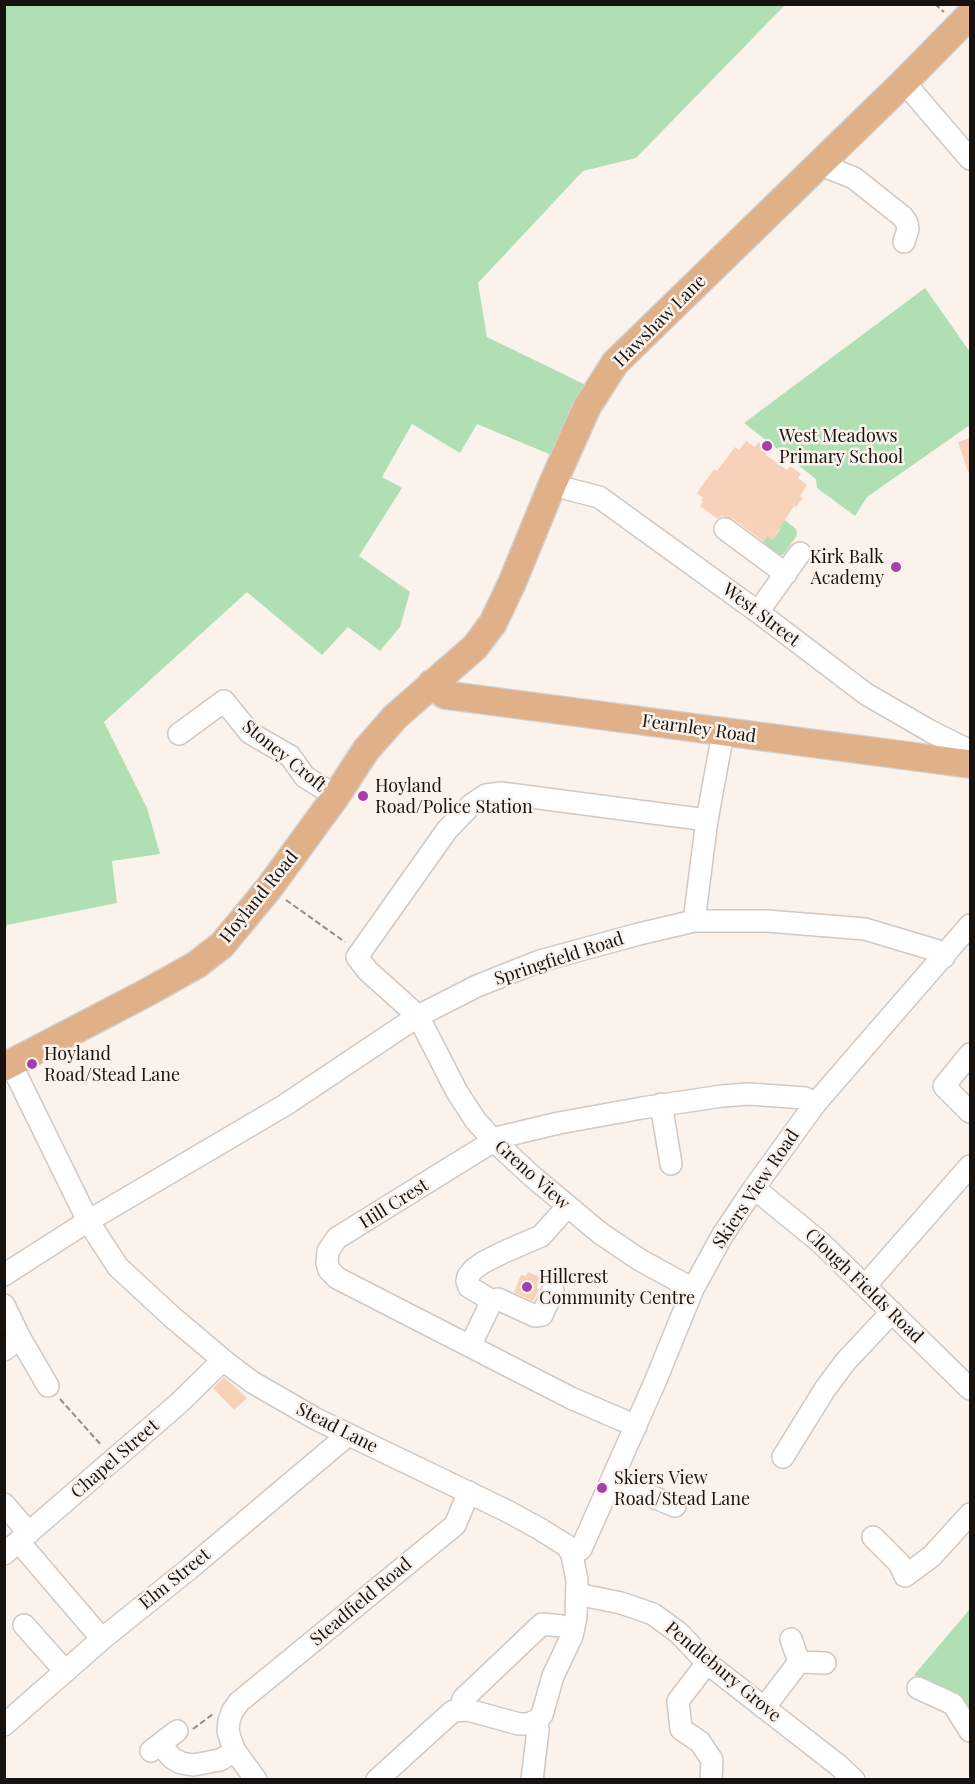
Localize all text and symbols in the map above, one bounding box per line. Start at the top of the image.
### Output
street label: Hawshaw Lane [609,270,711,372]
place label: West Meadows Primary School [779,425,903,468]
marker: West Meadows Primary School [760,439,774,453]
place label: Kirk Balk Academy [810,546,884,588]
marker: Kirk Balk Academy [889,560,903,574]
street label: West Street [718,579,804,651]
street label: Fearnley Road [641,710,757,748]
street label: Stoney Croft [238,716,330,796]
place label: Hoyland Road/Police Station [375,775,533,818]
marker: Hoyland Road/Police Station [356,789,370,803]
street label: Hoyland Road [215,847,303,947]
street label: Springfield Road [492,928,626,990]
place label: Hoyland Road/Stead Lane [44,1043,180,1086]
marker: Hoyland Road/Stead Lane [25,1057,39,1071]
street label: Skiers View Road [708,1125,804,1253]
street label: Greno View [490,1136,574,1214]
street label: Hill Crest [356,1174,432,1234]
street label: Clough Fields Road [800,1224,928,1348]
place label: Hillcrest Community Centre [539,1266,695,1308]
marker: Hillcrest Community Centre [520,1280,534,1294]
street label: Stead Lane [293,1398,381,1458]
street label: Chapel Street [67,1415,163,1503]
place label: Skiers View Road/Stead Lane [614,1467,750,1510]
marker: Skiers View Road/Stead Lane [595,1481,609,1495]
street label: Elm Street [135,1544,215,1614]
street label: Steadfield Road [306,1553,416,1651]
street label: Pendlebury Grove [661,1617,785,1727]

